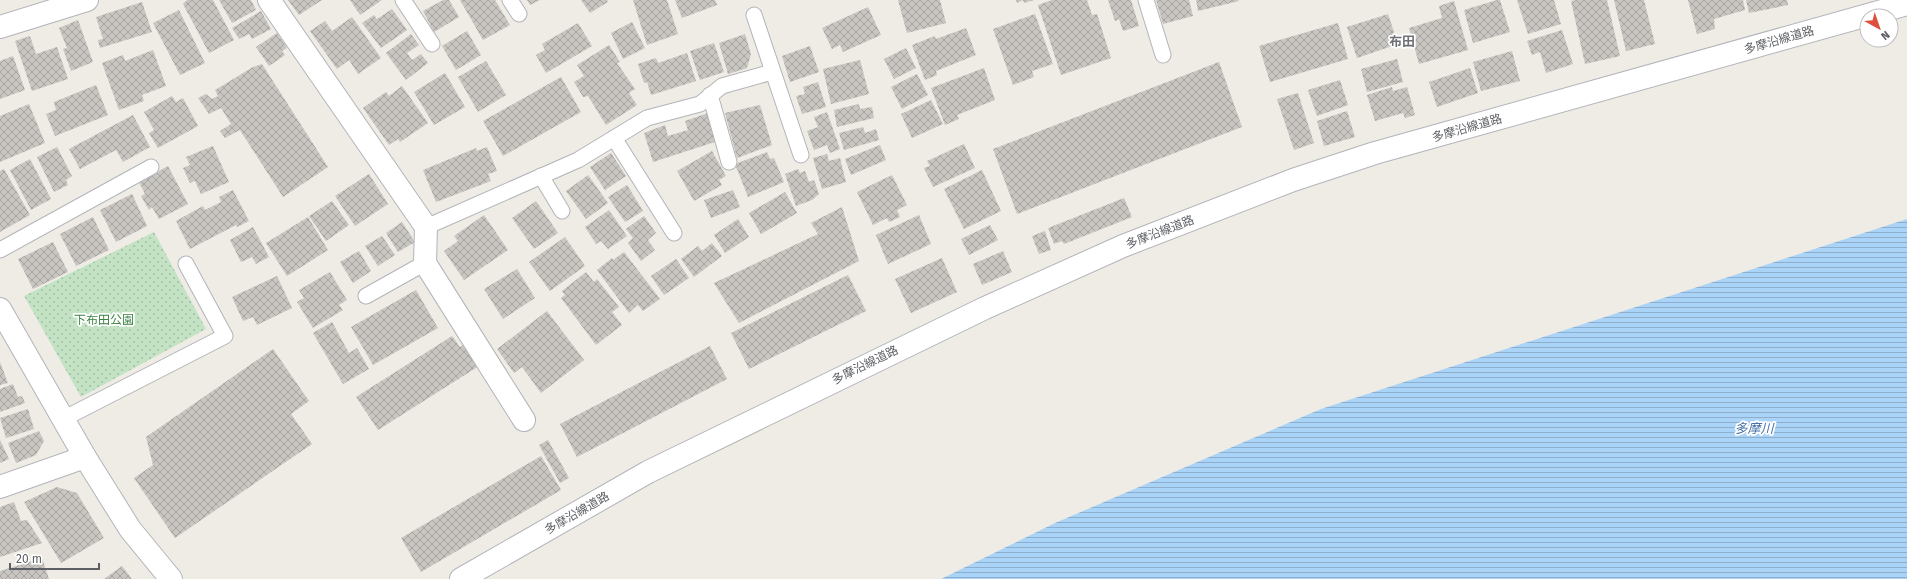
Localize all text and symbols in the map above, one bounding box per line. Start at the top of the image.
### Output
north arrow [1859,8,1899,48]
street label: 多摩沿線道路 [1742,23,1816,57]
text: N [1878,28,1892,43]
district label: 布田 [1389,34,1415,49]
street label: 多摩沿線道路 [1430,111,1504,145]
street label: 多摩沿線道路 [1124,213,1196,251]
park label: 下布田公園 [74,313,134,327]
street label: 多摩沿線道路 [830,343,900,387]
water label: 多摩川 [1734,421,1775,436]
street label: 多摩沿線道路 [542,489,612,537]
scale bar [10,545,99,571]
text: 20 m [16,552,42,566]

